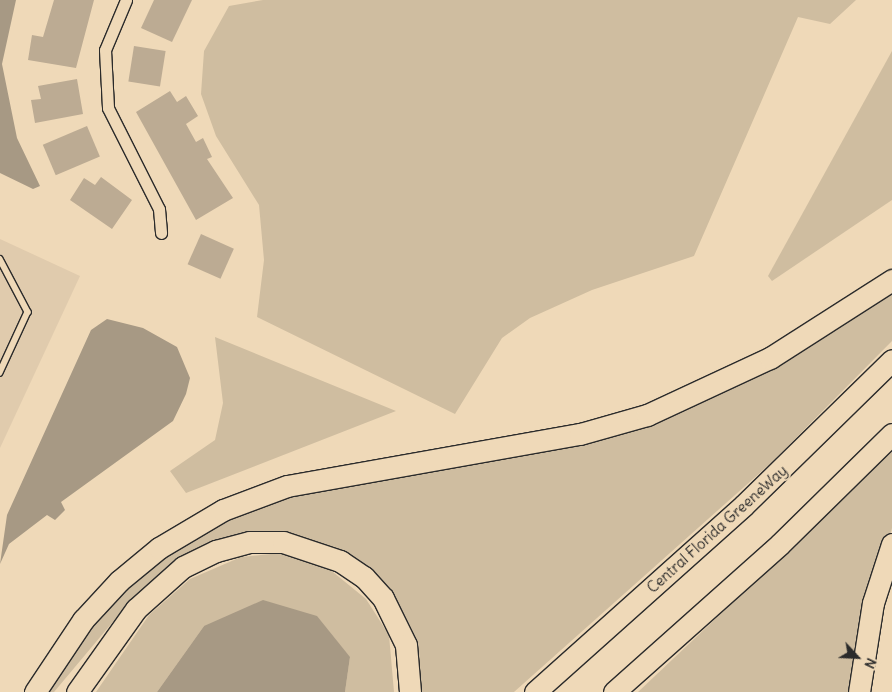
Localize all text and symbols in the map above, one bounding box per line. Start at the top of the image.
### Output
street label: Central Florida GreeneWay [643,461,791,597]
north arrow [832,632,882,682]
text: N [860,655,881,672]

